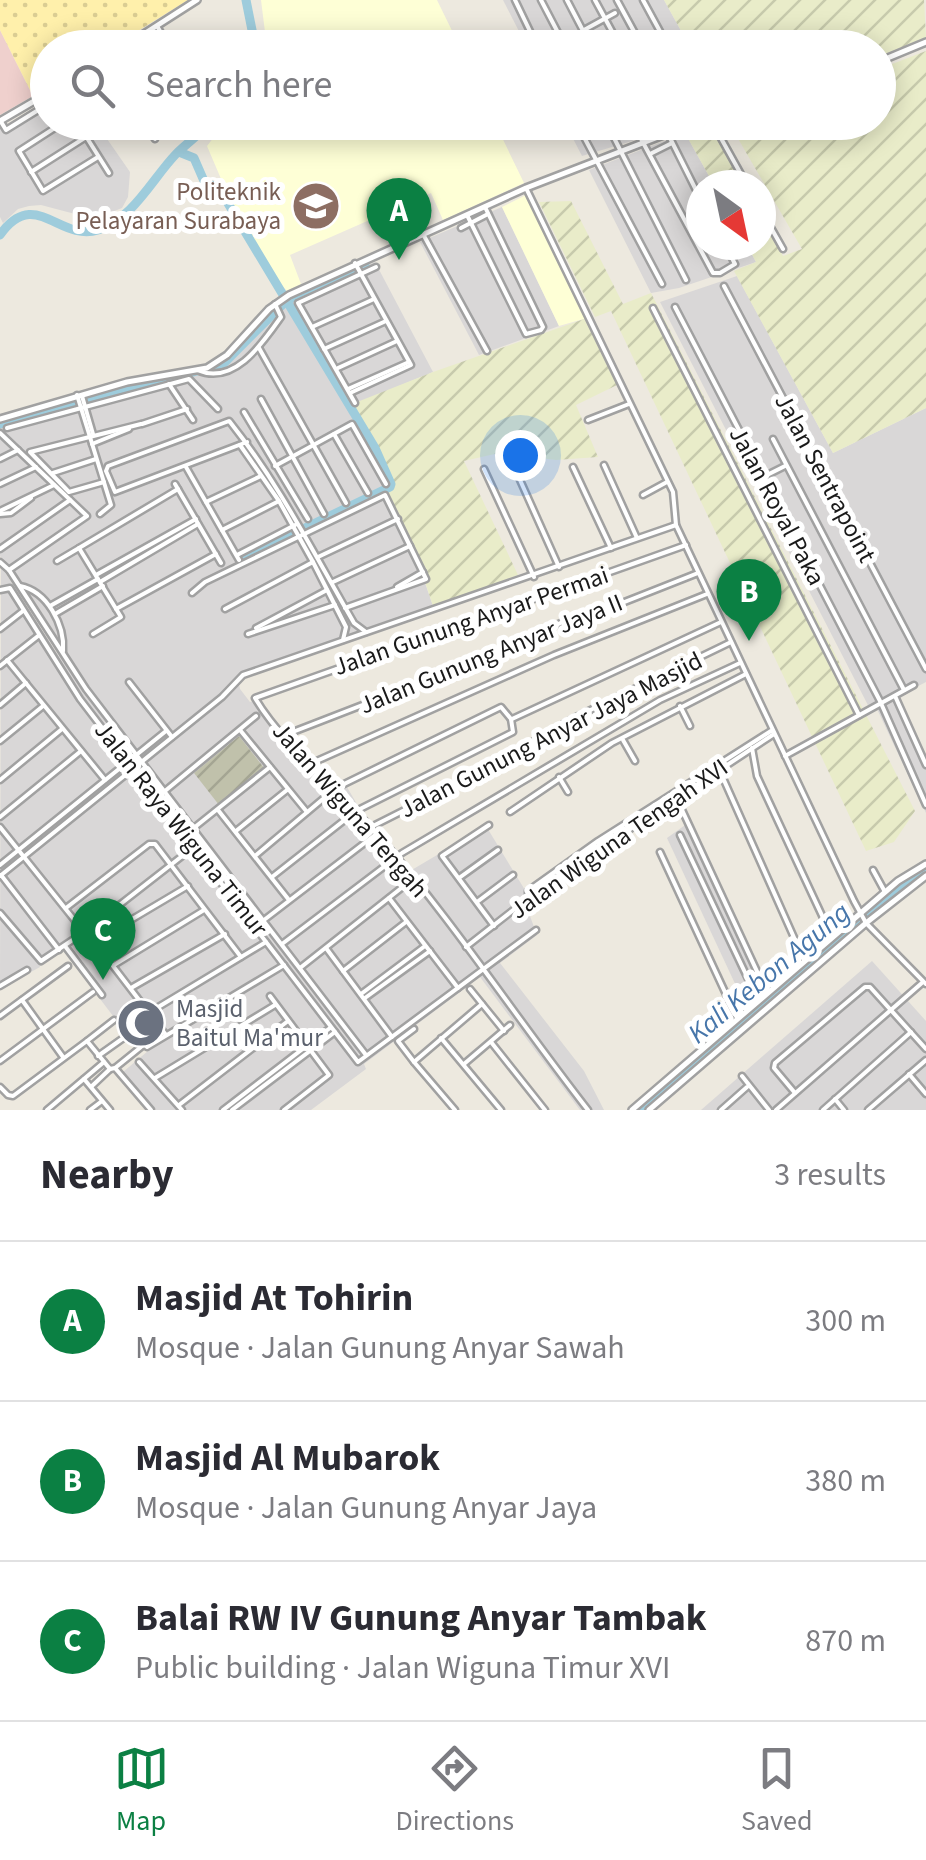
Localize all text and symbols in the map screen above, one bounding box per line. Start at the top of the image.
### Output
search box [30,30,896,140]
icon: search [65,58,120,113]
text: Search here [145,58,332,112]
north arrow [686,170,776,260]
place label: Politeknik Pelayaran Surabaya [75,174,282,239]
pin: A [366,178,432,260]
school or university icon: Politeknik Pelayaran Surabaya [290,180,342,232]
street label: Jalan Sentrapoint [765,387,885,569]
street label: Jalan Royal Paka [720,420,834,592]
your location [495,430,546,481]
street label: Jalan Gunung Anyar Permai [329,557,613,685]
pin: B [716,558,782,641]
street label: Jalan Gunung Anyar Jaya II [354,585,628,723]
street label: Jalan Gunung Anyar Jaya Masjid [393,643,709,827]
street label: Jalan Raya Wiguna Timur [86,714,277,944]
street label: Jalan Wiguna Tengah [264,715,436,905]
street label: Jalan Wiguna Tengah XVI [503,750,735,928]
water label: Kali Kebon Agung [679,893,859,1053]
pin: C [70,898,136,980]
place label: Masjid Baitul Ma'mur [176,991,323,1056]
mosque icon: Masjid Baitul Ma'mur [115,997,167,1049]
text: Nearby [40,1145,174,1205]
text: 3 results [774,1152,886,1198]
text: Masjid At Tohirin [135,1271,413,1325]
text: A [63,1298,82,1344]
text: 300 m [805,1298,886,1344]
text: Mosque · Jalan Gunung Anyar Sawah [135,1325,625,1371]
text: Masjid Al Mubarok [135,1431,440,1485]
text: B [63,1458,82,1504]
text: 380 m [805,1458,886,1504]
text: Mosque · Jalan Gunung Anyar Jaya [135,1485,597,1531]
text: Balai RW IV Gunung Anyar Tambak [135,1591,707,1645]
text: C [63,1618,82,1664]
text: 870 m [805,1618,886,1664]
text: Public building · Jalan Wiguna Timur XVI [135,1645,670,1691]
tab: Map [114,1741,169,1841]
tab: Directions [396,1741,514,1841]
tab: Saved [741,1741,812,1841]

